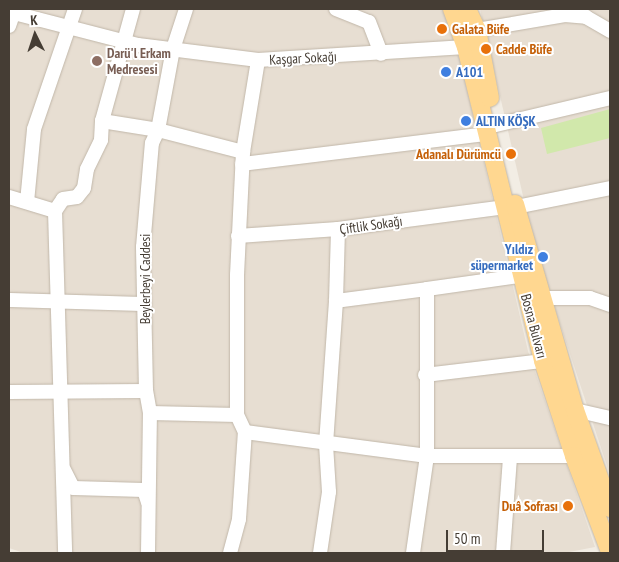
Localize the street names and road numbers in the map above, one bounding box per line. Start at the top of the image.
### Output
street label: Kaşgar Sokağı [269,48,337,68]
street label: Çiftlik Sokağı [338,212,404,238]
street label: Beylerbeyi Caddesi [137,234,153,324]
street label: Bosna Bulvarı [517,292,551,360]

